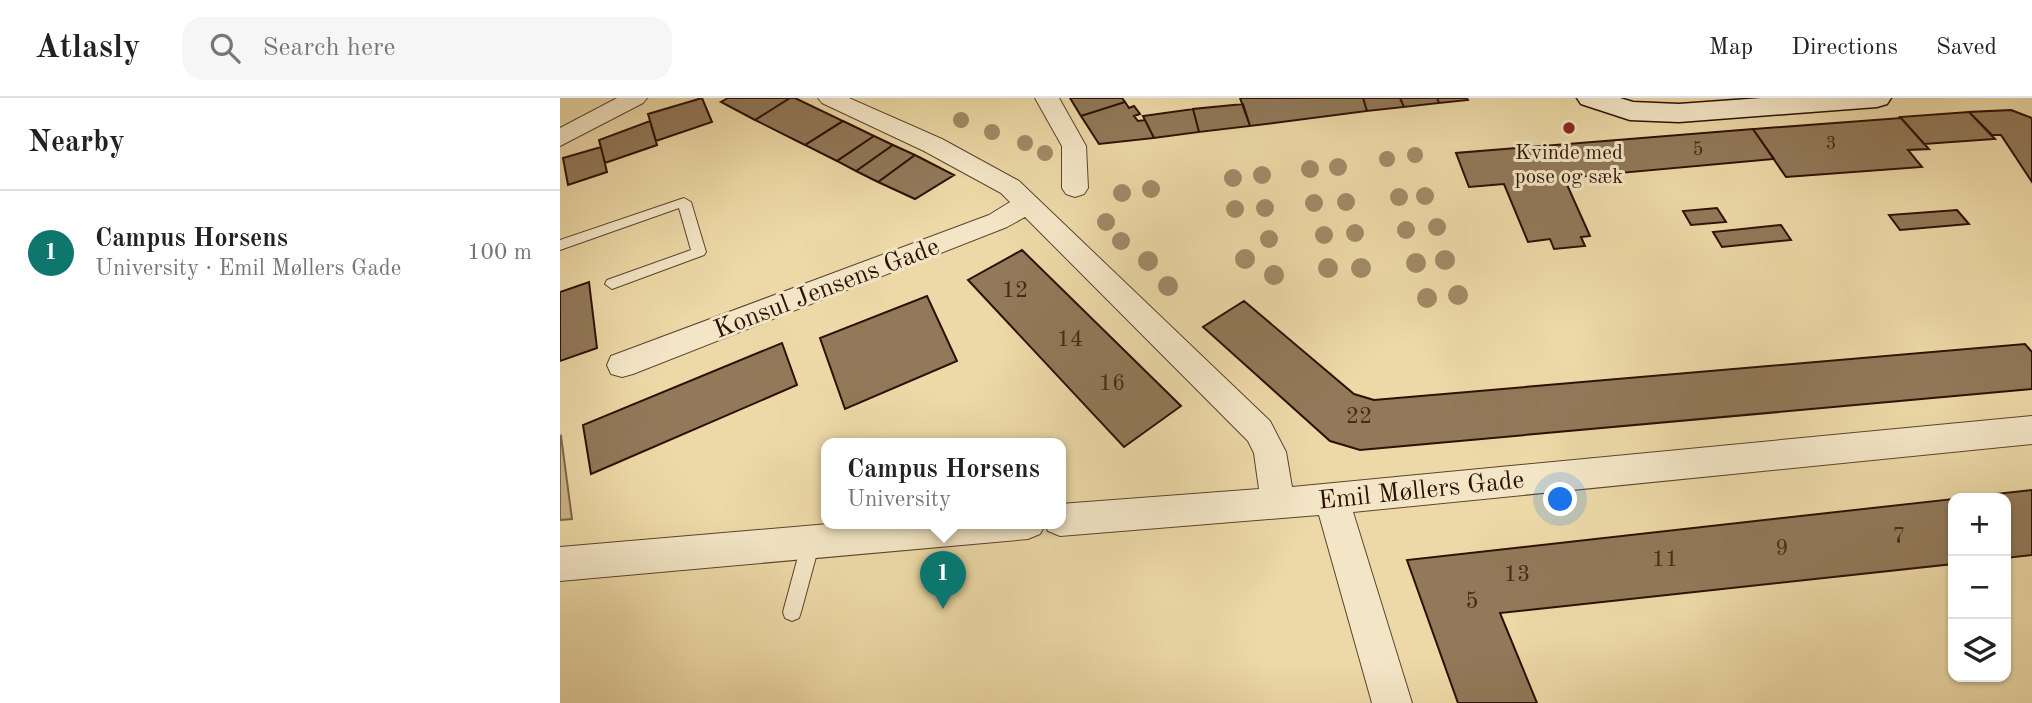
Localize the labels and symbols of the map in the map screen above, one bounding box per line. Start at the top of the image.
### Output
marker: Kvinde med pose og sæk [1561,120,1577,136]
house number: 3 [1825,135,1837,154]
house number: 5 [1692,141,1704,160]
place label: Kvinde med pose og sæk [1515,143,1623,188]
street label: Konsul Jensens Gade [710,234,943,344]
house number: 12 [1002,279,1028,302]
house number: 14 [1057,328,1083,351]
house number: 16 [1099,372,1125,395]
house number: 22 [1346,405,1372,428]
street label: Emil Møllers Gade [1317,467,1525,515]
your location [1543,482,1577,516]
house number: 7 [1892,525,1906,548]
house number: 9 [1775,537,1789,560]
house number: 11 [1652,548,1678,571]
pin: 1 [920,551,966,609]
house number: 13 [1504,563,1530,586]
house number: 5 [1465,590,1479,613]

